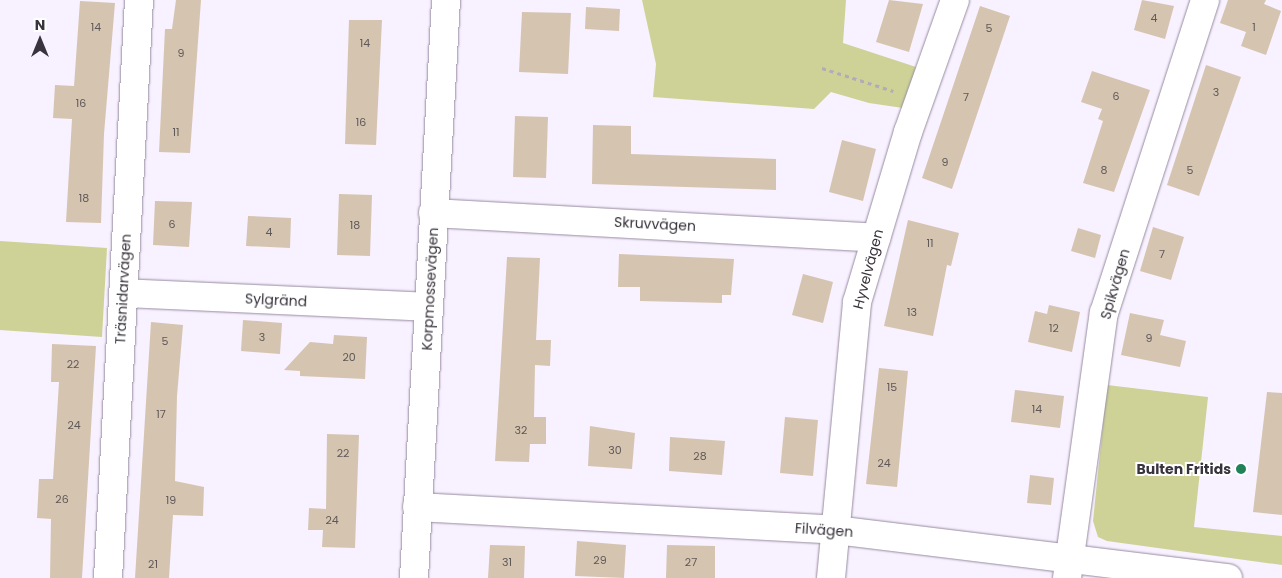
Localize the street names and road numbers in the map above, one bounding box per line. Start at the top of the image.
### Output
street label: Skruvvägen [614,213,696,235]
street label: Korpmossevägen [418,227,442,351]
street label: Hyvelvägen [849,227,887,311]
street label: Träsnidarvägen [112,233,134,345]
street label: Spikvägen [1097,247,1133,321]
street label: Sylgränd [245,290,307,310]
street label: Filvägen [794,520,854,540]

